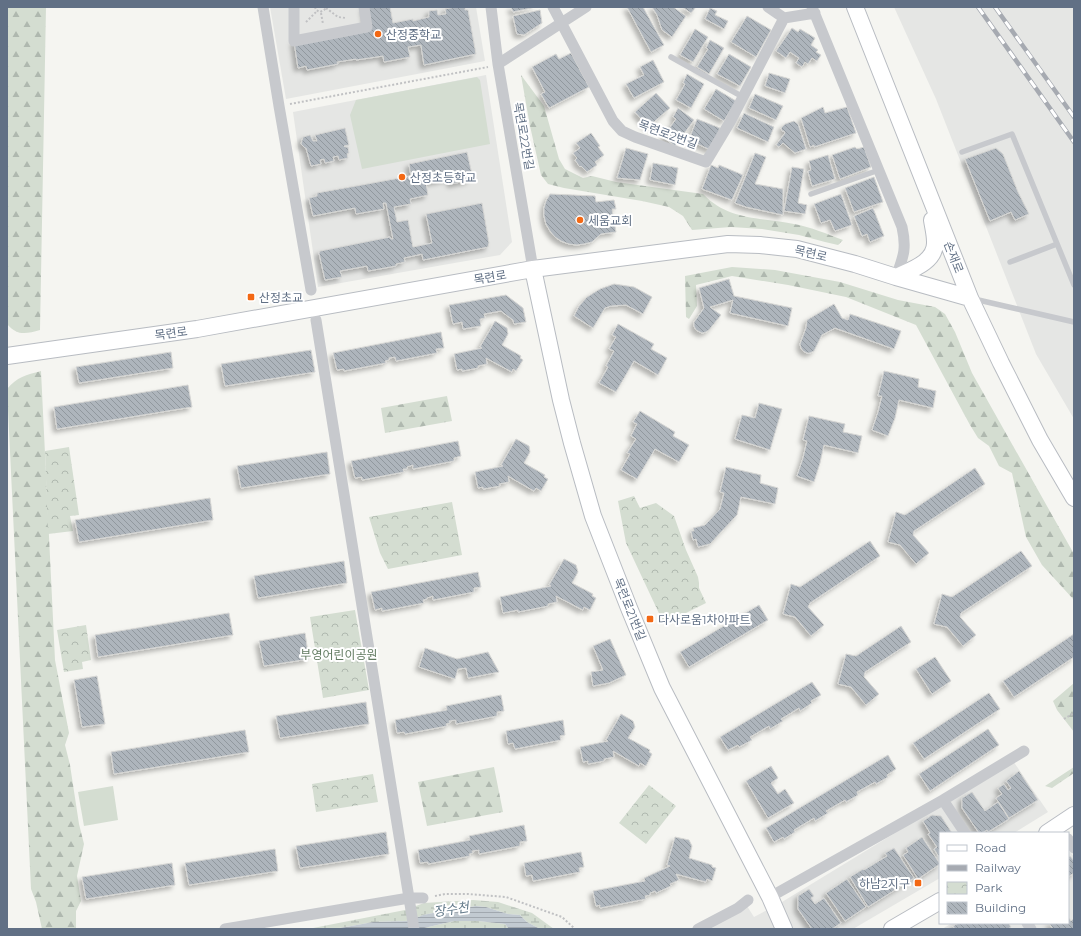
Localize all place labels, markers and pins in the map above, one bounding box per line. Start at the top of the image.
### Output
place label: 산정중학교 [386,27,441,42]
marker: 산정중학교 [373,29,383,39]
place label: 산정초등학교 [410,170,476,185]
marker: 산정초등학교 [397,172,407,182]
place label: 세움교회 [588,213,632,228]
marker: 세움교회 [575,215,585,225]
place label: 산정초교 [259,290,303,305]
marker: 산정초교 [246,292,256,302]
place label: 다사로움1차아파트 [658,612,751,627]
marker: 다사로움1차아파트 [645,614,655,624]
place label: 하남2지구 [859,876,910,891]
marker: 하남2지구 [913,878,923,888]

